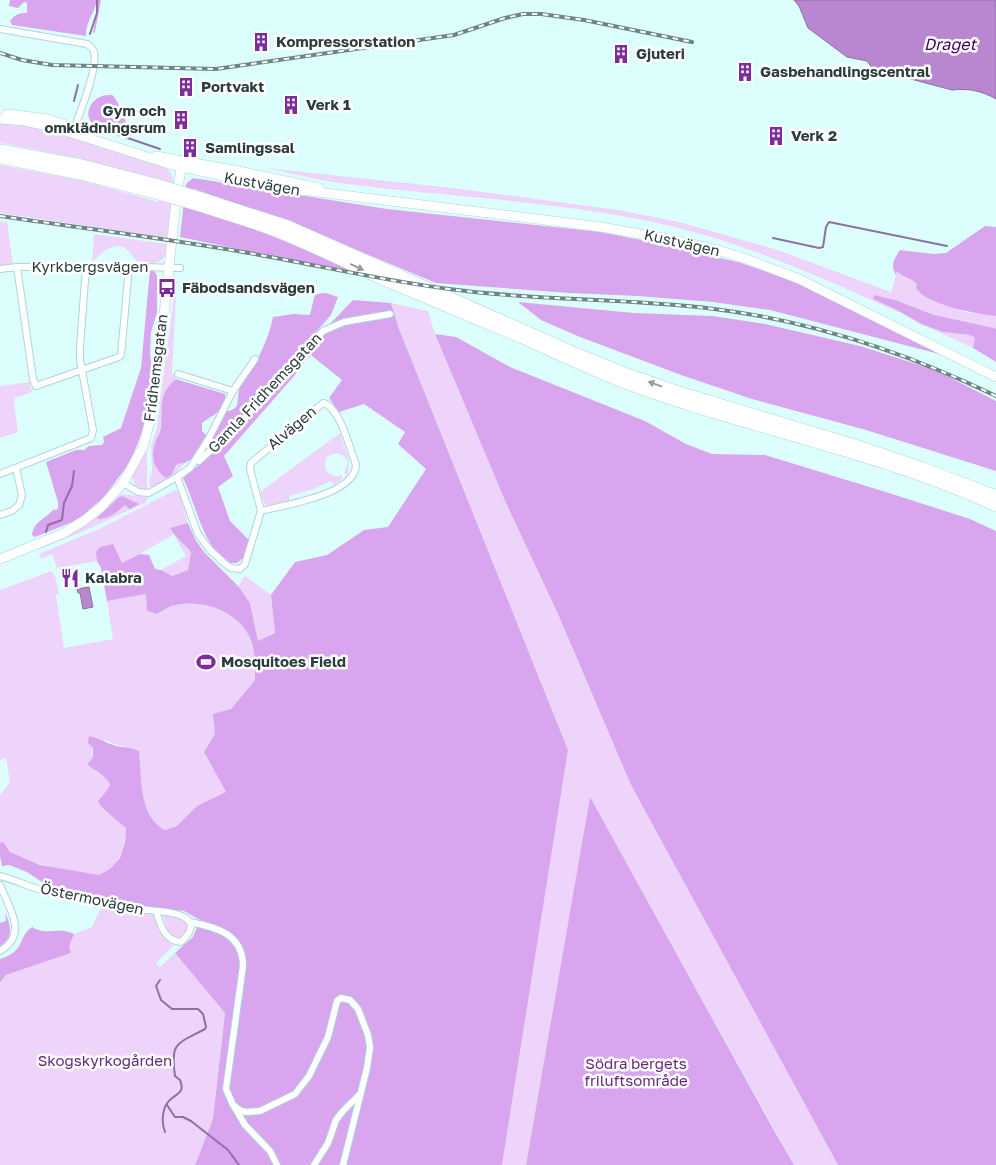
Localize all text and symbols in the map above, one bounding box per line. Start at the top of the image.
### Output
building icon: Kompressorstation [250,31,272,53]
place label: Kompressorstation [276,32,415,50]
water label: Draget [924,34,978,54]
building icon: Gjuteri [610,43,632,65]
place label: Gjuteri [636,44,685,62]
building icon: Gasbehandlingscentral [734,61,756,83]
place label: Gasbehandlingscentral [760,62,930,80]
building icon: Portvakt [175,76,197,98]
place label: Portvakt [201,77,264,95]
building icon: Verk 1 [280,94,302,116]
place label: Verk 1 [306,95,351,113]
place label: Gym och omklädningsrum [44,101,166,136]
building icon: Gym och omklädningsrum [170,109,192,131]
building icon: Verk 2 [765,125,787,147]
place label: Verk 2 [791,126,837,144]
building icon: Samlingssal [179,137,201,159]
place label: Samlingssal [205,138,295,156]
street label: Kustvägen [223,167,302,199]
street label: Kustvägen [643,225,722,259]
street label: Kyrkbergsvägen [31,257,149,275]
one-way arrow [349,262,364,271]
bus stop icon: Fäbodsandsvägen [156,277,178,299]
place label: Fäbodsandsvägen [182,278,315,296]
street label: Fridhemsgatan [139,313,171,423]
street label: Gamla Fridhemsgatan [204,328,325,456]
one-way arrow [647,380,662,387]
street label: Alvägen [263,402,319,453]
restaurant icon: Kalabra [59,567,81,589]
place label: Kalabra [85,568,142,586]
sports icon: Mosquitoes Field [195,651,217,673]
place label: Mosquitoes Field [221,652,346,670]
street label: Östermovägen [39,878,146,918]
park label: Skogskyrkogården [38,1051,172,1069]
park label: Södra bergets friluftsområde [584,1054,688,1089]

